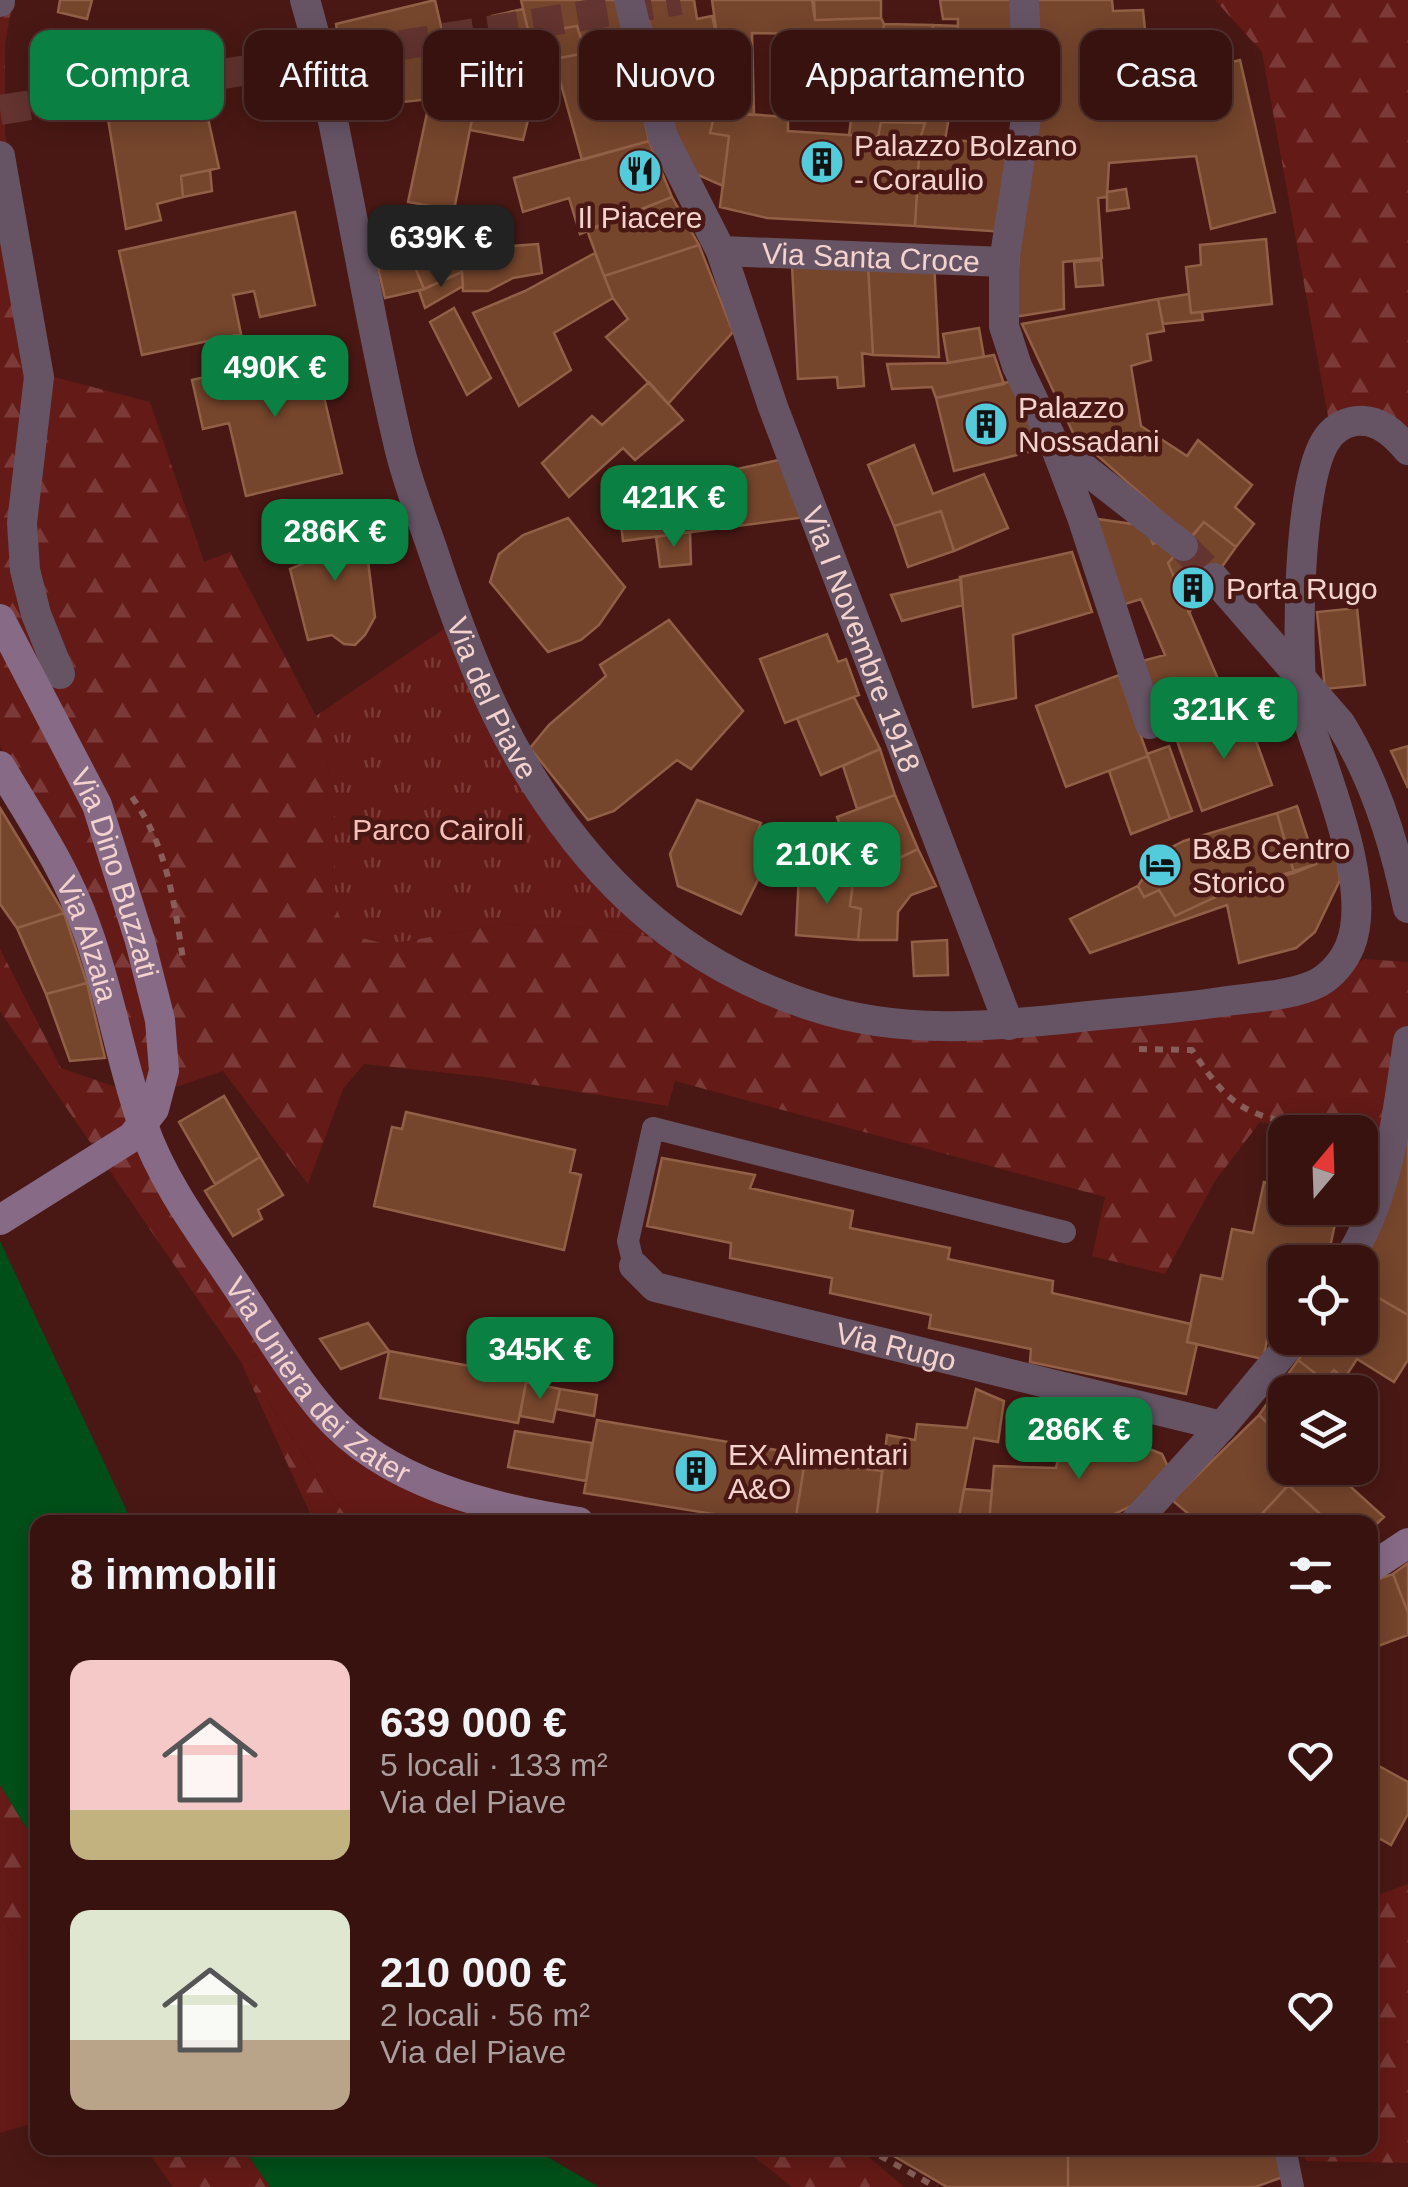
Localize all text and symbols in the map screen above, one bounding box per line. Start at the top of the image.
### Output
chip: Compra [30,30,224,120]
chip: Affitta [244,30,403,120]
chip: Filtri [423,30,559,120]
chip: Nuovo [579,30,751,120]
chip: Appartamento [771,30,1060,120]
chip: Casa [1080,30,1232,120]
place label: Palazzo Bolzano - Coraulio [854,129,1077,196]
building icon: Palazzo Bolzano - Coraulio [799,139,845,185]
restaurant icon: Il Piacere [617,148,663,194]
place label: Il Piacere [577,201,703,234]
pin: 639K € [360,205,522,290]
text: 639K € [389,219,493,255]
street label: Via Santa Croce [761,236,980,278]
pin: 490K € [194,335,356,420]
text: 490K € [223,349,327,385]
place label: Palazzo Nossadani [1018,391,1160,458]
building icon: Palazzo Nossadani [963,401,1009,447]
pin: 421K € [593,465,755,550]
text: 421K € [622,479,726,515]
pin: 286K € [254,499,416,584]
street label: Via I Novembre 1918 [796,502,927,776]
text: 286K € [283,513,387,549]
building icon: Porta Rugo [1170,565,1216,611]
place label: Porta Rugo [1226,572,1378,605]
street label: Via del Piave [441,613,545,785]
pin: 321K € [1143,677,1305,762]
text: 321K € [1172,691,1276,727]
street label: Via Dino Buzzati [64,762,165,981]
park label: Parco Cairoli [352,813,524,846]
pin: 210K € [746,822,908,907]
place label: B&B Centro Storico [1192,832,1350,899]
text: 210K € [775,836,879,872]
hotel icon: B&B Centro Storico [1137,842,1183,888]
street label: Via Alzaia [50,871,125,1006]
north arrow [1268,1115,1378,1225]
map controls [1268,1115,1378,1485]
button: locate [1268,1245,1378,1355]
street label: Via Uniera dei Zater [219,1271,416,1489]
street label: Via Rugo [833,1315,960,1377]
pin: 345K € [459,1317,621,1402]
text: 345K € [488,1331,592,1367]
button: layers [1268,1375,1378,1485]
pin: 286K € [998,1397,1160,1482]
text: 286K € [1027,1411,1131,1447]
place label: EX Alimentari A&O [728,1438,908,1505]
building icon: EX Alimentari A&O [673,1448,719,1494]
icon: filters [1283,1548,1338,1603]
text: 8 immobili [70,1551,278,1598]
text: 639 000 € [380,1699,567,1746]
icon: home [150,1700,270,1820]
icon: heart [1283,1733,1338,1788]
text: 5 locali · 133 m² [380,1747,608,1783]
text: Via del Piave [380,1784,566,1820]
text: 210 000 € [380,1949,567,1996]
icon: home [150,1950,270,2070]
icon: heart [1283,1983,1338,2038]
text: 2 locali · 56 m² [380,1997,590,2033]
text: Via del Piave [380,2034,566,2070]

